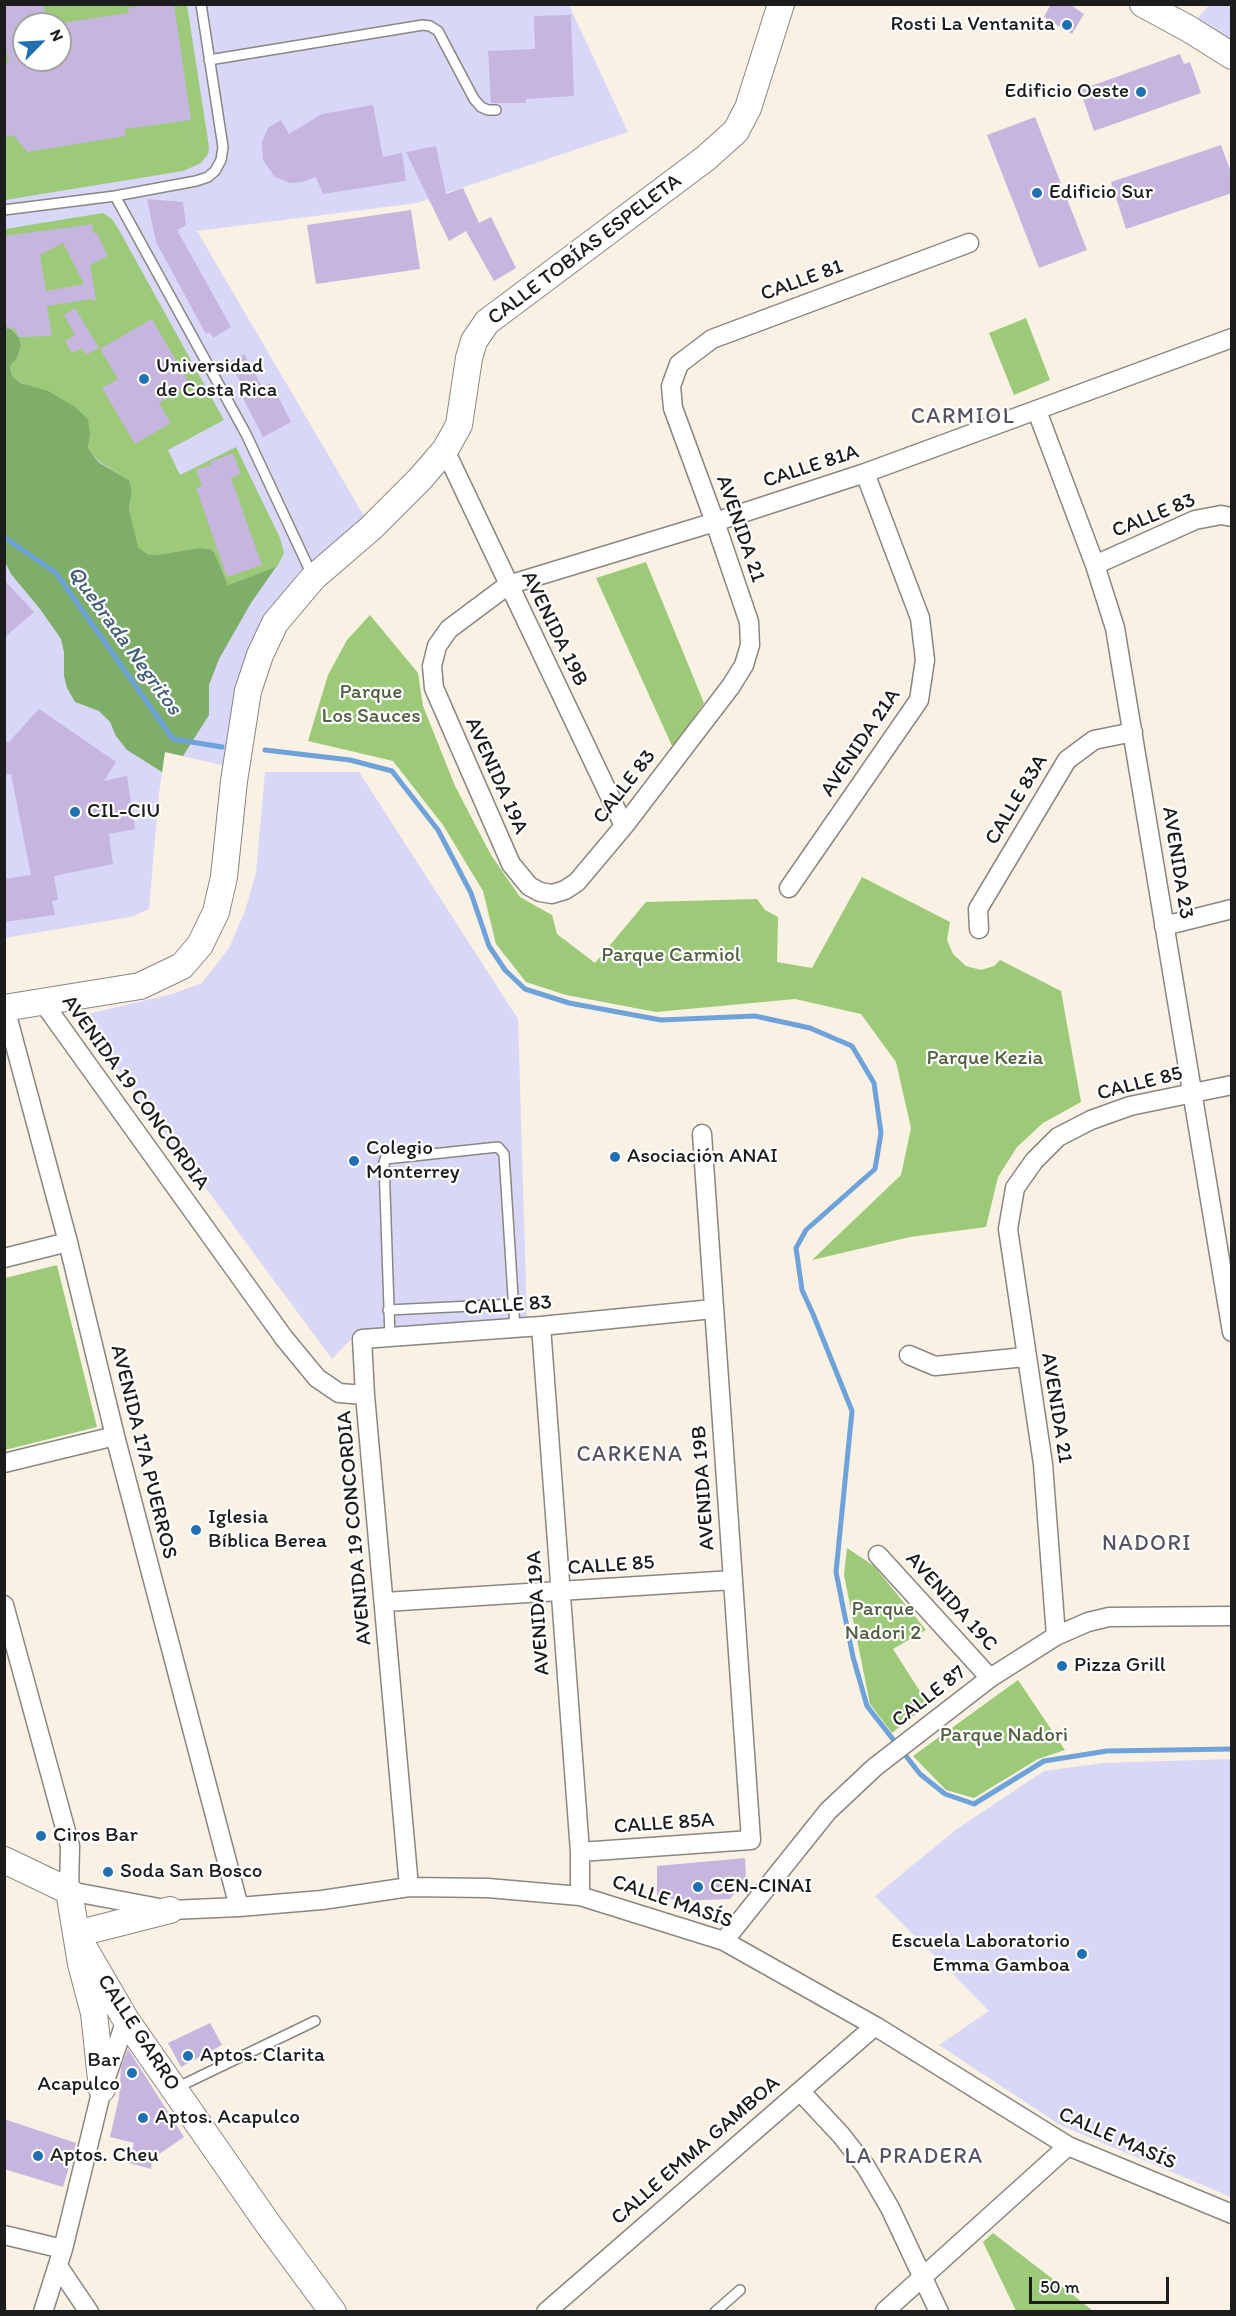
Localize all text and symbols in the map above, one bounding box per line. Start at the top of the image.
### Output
north arrow [12,12,72,72]
place label: Rosti La Ventanita [890,12,1055,38]
marker: Rosti La Ventanita [1060,18,1074,32]
text: N [46,26,68,44]
place label: Edificio Oeste [1005,79,1129,105]
marker: Edificio Oeste [1134,85,1148,99]
street label: CALLE TOBÍAS ESPELETA [483,169,687,331]
place label: Edificio Sur [1049,180,1153,206]
marker: Edificio Sur [1030,186,1044,200]
street label: CALLE 81 [757,254,847,308]
place label: Universidad de Costa Rica [156,354,277,404]
marker: Universidad de Costa Rica [137,372,151,386]
district label: CARMIOL [912,404,1014,430]
street label: CALLE 81A [760,440,862,494]
street label: AVENIDA 21 [710,472,770,586]
street label: CALLE 83 [1109,488,1199,544]
water label: Quebrada Negritos [61,561,187,721]
street label: AVENIDA 19B [515,567,593,691]
park label: Parque Los Sauces [322,680,420,730]
street label: AVENIDA 21A [816,684,906,802]
street label: AVENIDA 19A [459,714,533,838]
street label: CALLE 83 [588,745,662,829]
street label: CALLE 83A [980,750,1054,850]
place label: CIL-CIU [87,799,160,825]
marker: CIL-CIU [68,805,82,819]
street label: AVENIDA 23 [1156,805,1198,921]
park label: Parque Carmiol [601,943,741,969]
street label: AVENIDA 19 CONCORDIA [56,990,214,1196]
park label: Parque Kezia [927,1046,1043,1072]
street label: CALLE 85 [1095,1061,1185,1107]
place label: Colegio Monterrey [366,1136,460,1186]
place label: Asociación ANAI [627,1144,778,1170]
marker: Asociación ANAI [608,1150,622,1164]
marker: Colegio Monterrey [347,1154,361,1168]
street label: CALLE 83 [463,1290,553,1322]
street label: AVENIDA 17A PUERROS [104,1342,182,1562]
street label: AVENIDA 21 [1035,1351,1077,1465]
street label: AVENIDA 19 CONCORDIA [332,1410,378,1646]
street label: AVENIDA 19B [687,1425,721,1551]
district label: CARKENA [576,1442,684,1468]
place label: Iglesia Bíblica Berea [208,1505,327,1555]
marker: Iglesia Bíblica Berea [189,1523,203,1537]
district label: NADORI [1102,1531,1192,1557]
street label: AVENIDA 19C [900,1547,1002,1657]
street label: AVENIDA 19A [522,1550,556,1676]
street label: CALLE 85 [567,1550,655,1582]
park label: Parque Nadori 2 [845,1597,921,1647]
place label: Pizza Grill [1074,1653,1166,1679]
marker: Pizza Grill [1055,1659,1069,1673]
street label: CALLE 87 [887,1660,971,1734]
park label: Parque Nadori [940,1723,1068,1749]
street label: CALLE 85A [613,1808,715,1840]
place label: Ciros Bar [53,1823,138,1849]
marker: Ciros Bar [34,1829,48,1843]
place label: Soda San Bosco [120,1859,262,1885]
marker: Soda San Bosco [101,1865,115,1879]
street label: CALLE MASÍS [608,1870,736,1934]
place label: CEN-CINAI [710,1874,812,1900]
marker: CEN-CINAI [691,1880,705,1894]
place label: Escuela Laboratorio Emma Gamboa [891,1929,1070,1979]
marker: Escuela Laboratorio Emma Gamboa [1075,1947,1089,1961]
street label: CALLE GARRO [91,1970,185,2096]
place label: Aptos. Clarita [200,2043,325,2069]
place label: Bar Acapulco [37,2048,120,2098]
marker: Aptos. Clarita [181,2049,195,2063]
marker: Bar Acapulco [125,2066,139,2080]
street label: CALLE EMMA GAMBOA [607,2071,785,2231]
street label: CALLE MASÍS [1054,2102,1180,2176]
place label: Aptos. Acapulco [155,2105,300,2131]
marker: Aptos. Acapulco [136,2111,150,2125]
place label: Aptos. Cheu [50,2143,159,2169]
district label: LA PRADERA [844,2144,984,2170]
marker: Aptos. Cheu [31,2149,45,2163]
scale bar [1032,2265,1172,2303]
text: 50 m [1040,2276,1080,2298]

